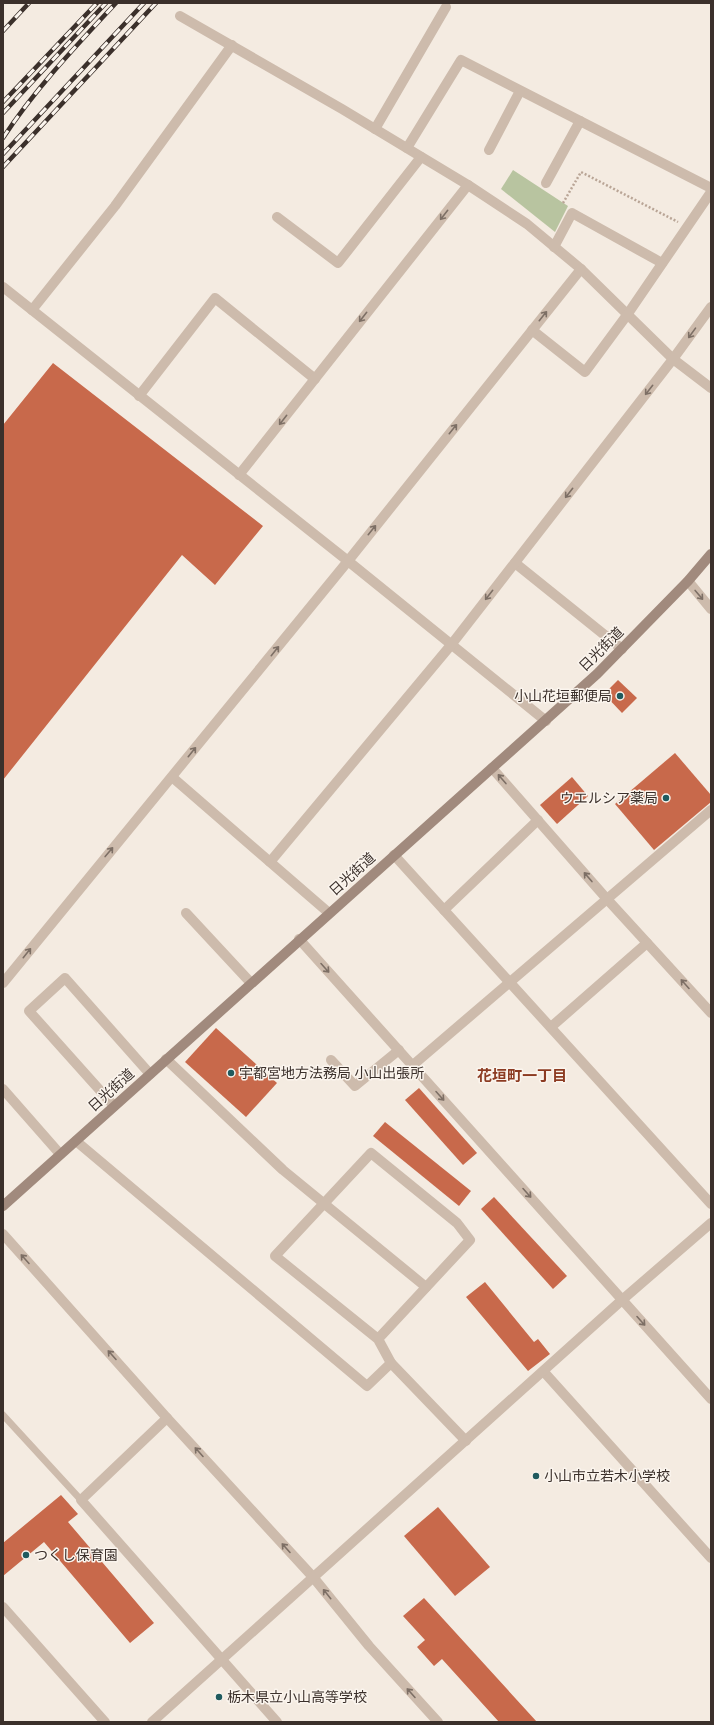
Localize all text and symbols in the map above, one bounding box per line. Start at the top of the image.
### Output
one-way arrow [439,210,448,221]
one-way arrow [539,311,548,322]
one-way arrow [359,312,368,323]
one-way arrow [688,327,696,338]
one-way arrow [645,384,653,395]
one-way arrow [279,414,287,425]
one-way arrow [449,423,458,434]
one-way arrow [565,487,574,498]
one-way arrow [368,525,377,536]
one-way arrow [485,590,494,601]
one-way arrow [695,590,704,600]
street label: 日光街道 [576,624,626,674]
one-way arrow [270,645,279,656]
place label: 小山花垣郵便局 [514,688,612,704]
marker: 小山花垣郵便局 [615,691,625,701]
one-way arrow [188,746,197,757]
one-way arrow [498,774,507,785]
place label: ウエルシア薬局 [560,790,658,806]
marker: ウエルシア薬局 [661,793,671,803]
one-way arrow [105,846,114,857]
street label: 日光街道 [326,849,378,899]
one-way arrow [584,873,593,883]
one-way arrow [23,947,32,958]
one-way arrow [321,963,330,973]
one-way arrow [680,979,690,989]
street label: 日光街道 [85,1065,137,1115]
place label: 宇都宮地方法務局 小山出張所 [239,1065,424,1081]
district label: 花垣町一丁目 [477,1067,567,1085]
marker: 宇都宮地方法務局 小山出張所 [226,1068,236,1078]
one-way arrow [436,1091,445,1101]
one-way arrow [522,1188,532,1198]
one-way arrow [21,1254,30,1264]
one-way arrow [637,1316,646,1327]
one-way arrow [107,1350,116,1361]
one-way arrow [194,1447,203,1457]
place label: 小山市立若木小学校 [544,1468,670,1484]
marker: 小山市立若木小学校 [531,1471,541,1481]
one-way arrow [282,1543,291,1553]
place label: つくし保育園 [34,1547,118,1563]
marker: つくし保育園 [21,1550,31,1560]
one-way arrow [323,1589,331,1600]
one-way arrow [407,1688,416,1698]
place label: 栃木県立小山高等学校 [227,1689,367,1705]
marker: 栃木県立小山高等学校 [214,1692,224,1702]

